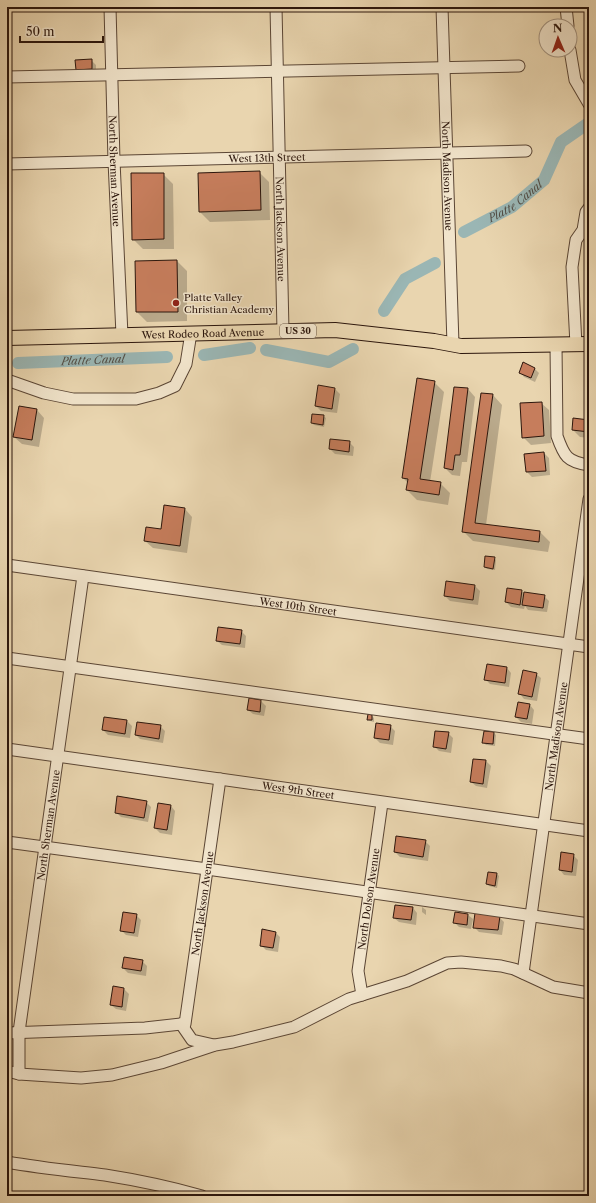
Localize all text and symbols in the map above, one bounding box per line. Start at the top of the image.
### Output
scale bar [20,18,103,44]
north arrow [538,18,578,58]
text: N [553,21,563,35]
text: 50 m [26,24,55,39]
street label: North Sherman Avenue [106,115,123,227]
street label: North Madison Avenue [439,121,455,231]
street label: West 13th Street [227,151,306,165]
street label: North Jackson Avenue [273,176,288,282]
water label: Platte Canal [485,176,547,226]
place label: Platte Valley Christian Academy [184,291,274,316]
marker: Platte Valley Christian Academy [171,298,181,308]
road number: US 30 [280,324,316,338]
street label: West Rodeo Road Avenue [140,326,265,342]
water label: Platte Canal [60,352,127,368]
street label: West 10th Street [258,595,338,618]
street label: North Madison Avenue [542,681,571,792]
street label: North Sherman Avenue [34,769,63,881]
street label: West 9th Street [260,779,336,802]
street label: North Dolson Avenue [355,847,383,951]
street label: North Jackson Avenue [189,850,217,956]

